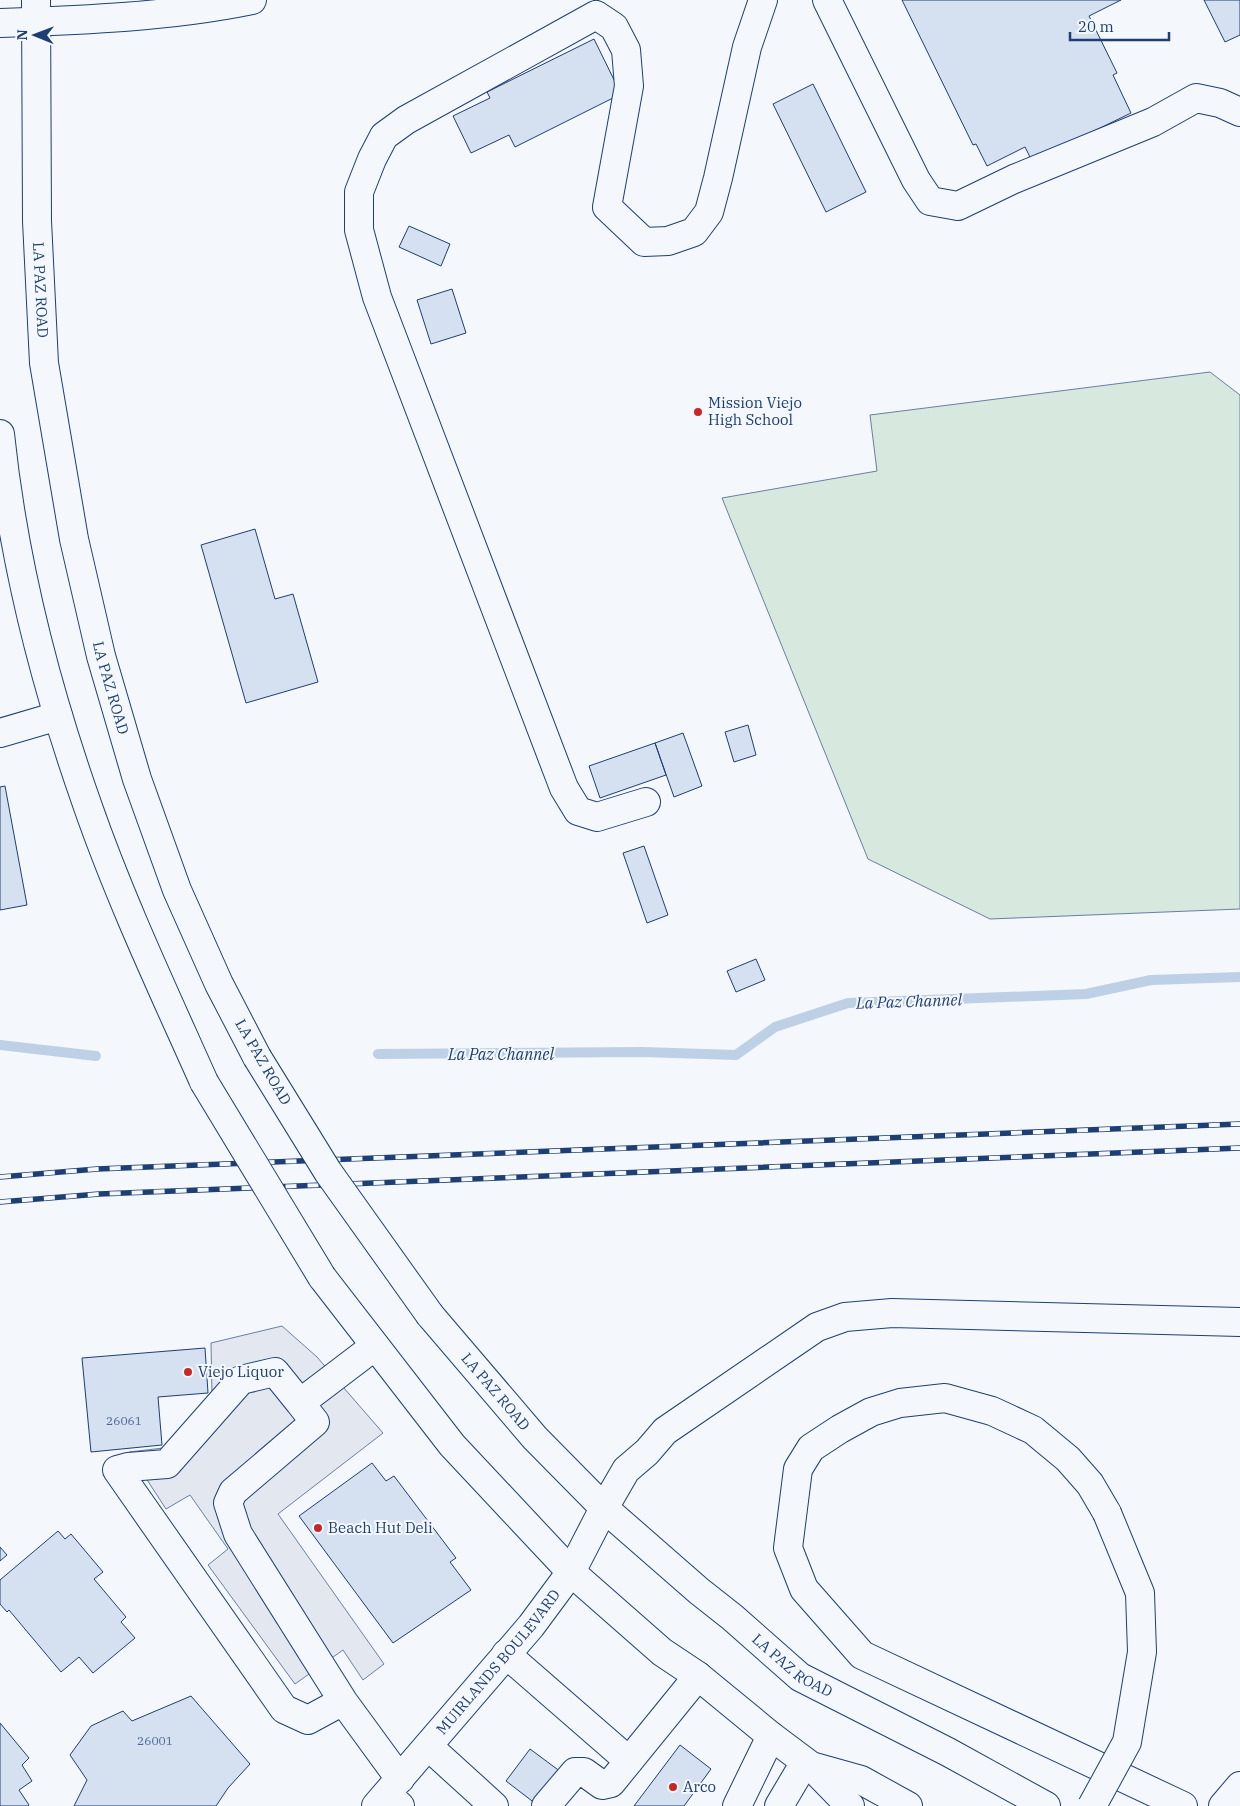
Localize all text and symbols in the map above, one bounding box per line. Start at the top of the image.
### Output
north arrow [10,10,60,60]
scale bar [1070,10,1169,42]
text: 20 m [1078,17,1114,36]
text: N [13,29,31,40]
street label: LA PAZ ROAD [29,241,53,338]
place label: Mission Viejo High School [708,393,802,429]
marker: Mission Viejo High School [692,406,704,418]
street label: LA PAZ ROAD [89,639,133,737]
water label: La Paz Channel [855,989,963,1013]
street label: LA PAZ ROAD [231,1015,296,1108]
water label: La Paz Channel [447,1044,554,1064]
street label: LA PAZ ROAD [458,1349,534,1434]
place label: Viejo Liquor [198,1362,284,1381]
marker: Viejo Liquor [182,1366,194,1378]
house number: 26061 [106,1413,142,1428]
place label: Beach Hut Deli [328,1518,433,1537]
marker: Beach Hut Deli [312,1522,324,1534]
street label: MUIRLANDS BOULEVARD [432,1585,564,1738]
street label: LA PAZ ROAD [748,1629,836,1701]
house number: 26001 [137,1733,173,1748]
place label: Arco [683,1777,716,1796]
marker: Arco [667,1781,679,1793]

